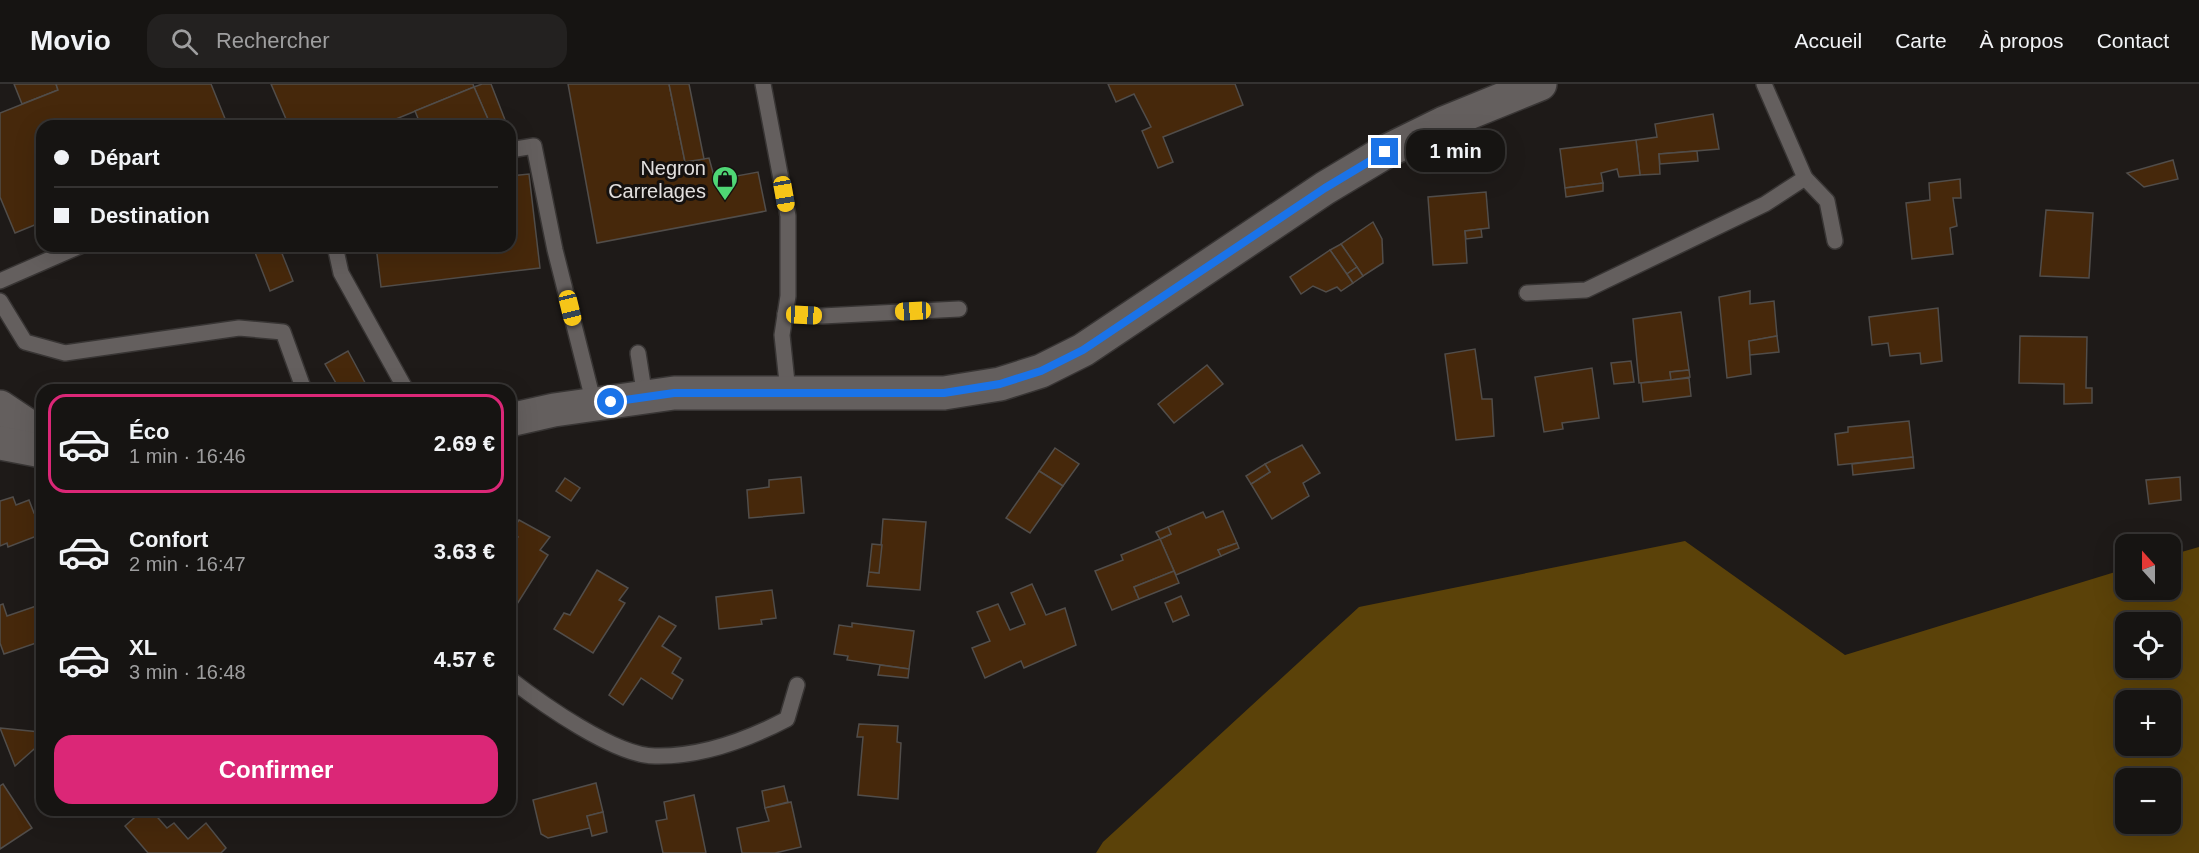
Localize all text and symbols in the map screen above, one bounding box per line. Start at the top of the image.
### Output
search box [147,14,567,68]
text: Movio [30,25,111,56]
icon: search [168,25,201,58]
text: Rechercher [216,28,330,53]
text: Accueil [1795,29,1862,52]
text: Carte [1895,29,1947,52]
text: À propos [1980,29,2064,52]
text: Contact [2097,29,2169,52]
callout: 1 min [1406,131,1505,173]
route end [1371,138,1398,165]
text: 1 min [1429,140,1482,162]
text: Départ [90,145,160,170]
place label: Negron Carrelages [608,157,706,202]
shop icon: Negron Carrelages [710,164,740,202]
car [772,175,796,213]
text: Destination [90,203,210,228]
car [557,288,583,328]
car [895,301,931,321]
car [786,305,822,325]
route start [597,388,624,415]
icon: car [57,417,111,471]
text: Éco [129,419,169,444]
text: 2.69 € [434,431,495,456]
text: 1 min · 16:46 [129,445,246,467]
icon: car [57,525,111,579]
text: Confort [129,527,208,552]
north arrow [2115,534,2181,600]
map controls [2115,534,2181,834]
text: 3.63 € [434,539,495,564]
text: 2 min · 16:47 [129,553,246,575]
button: locate [2115,612,2181,678]
icon: car [57,633,111,687]
text: XL [129,635,157,660]
text: 4.57 € [434,647,495,672]
text: 3 min · 16:48 [129,661,246,683]
button: + [2115,690,2181,756]
button: Confirmer [54,735,498,804]
button: − [2115,768,2181,834]

